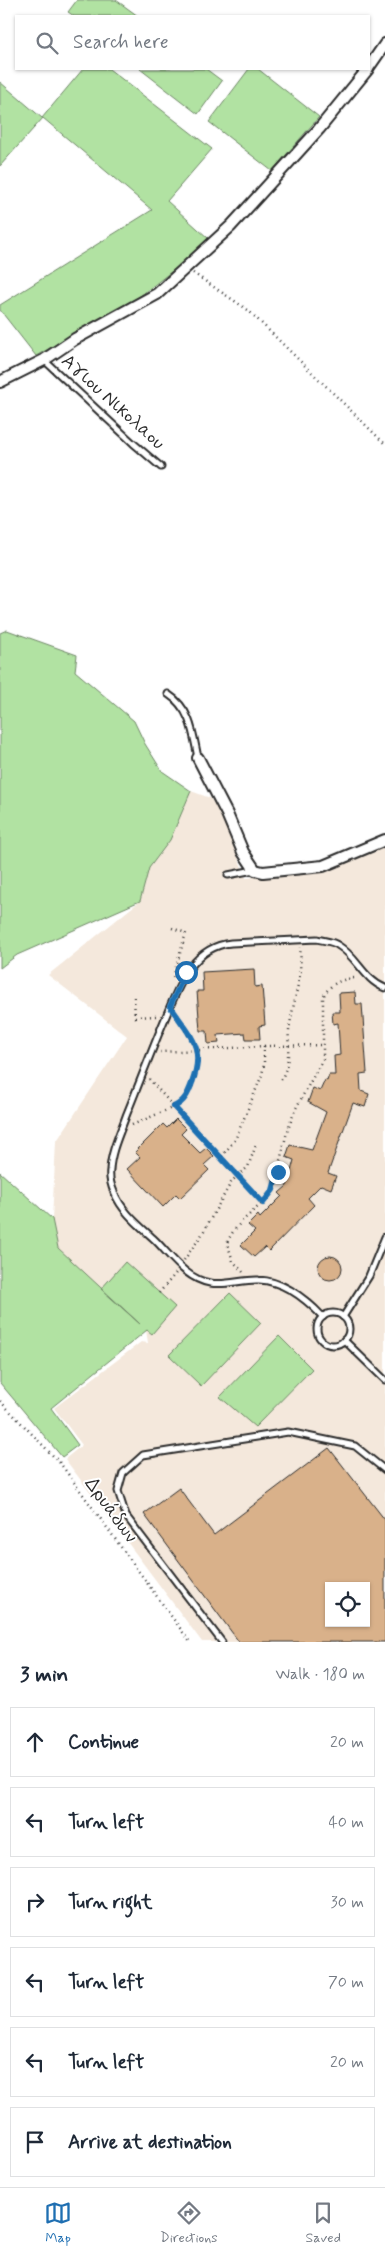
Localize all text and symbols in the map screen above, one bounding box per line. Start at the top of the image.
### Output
search box [15,15,370,70]
icon: search [33,29,61,57]
text: Search here [73,30,169,55]
street label: Αγιου Νικολαου [56,349,170,455]
route start [175,961,198,984]
route end [267,1161,290,1184]
street label: Δρυάδων [79,1472,143,1548]
map controls [325,1582,370,1627]
button: locate [325,1582,370,1627]
text: 3 min [20,1661,68,1689]
text: Walk · 180 m [276,1664,365,1685]
icon: ahead [21,1728,49,1756]
text: Continue [68,1730,139,1755]
text: 20 m [330,1732,364,1753]
icon: left [21,1808,49,1836]
text: Turn left [68,1810,144,1835]
text: 40 m [328,1812,364,1833]
icon: right [21,1888,49,1916]
text: Turn right [68,1890,152,1915]
text: 30 m [331,1892,364,1913]
icon: left [21,1968,49,1996]
text: Turn left [68,1970,144,1995]
text: 70 m [328,1972,364,1993]
icon: left [21,2048,49,2076]
text: Turn left [68,2050,144,2075]
text: 20 m [330,2052,364,2073]
icon: arrive [21,2128,49,2156]
text: Arrive at destination [68,2130,232,2155]
tab: Map [44,2199,72,2247]
tab: Directions [160,2199,218,2247]
tab: Saved [306,2199,341,2247]

